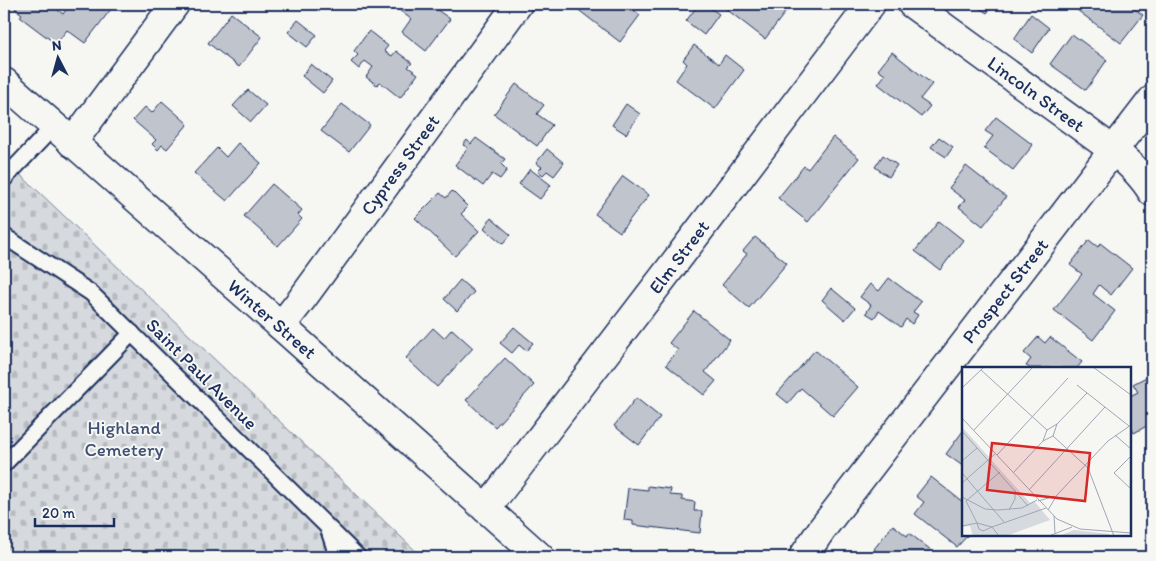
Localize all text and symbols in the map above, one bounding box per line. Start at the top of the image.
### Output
north arrow [32,32,82,82]
text: N [51,37,62,55]
street label: Lincoln Street [983,51,1089,137]
street label: Cypress Street [356,110,444,220]
street label: Elm Street [644,216,714,298]
street label: Prospect Street [957,234,1053,348]
street label: Winter Street [223,274,321,364]
street label: Saint Paul Avenue [142,314,262,434]
inset map [962,367,1131,536]
park label: Highland Cemetery [84,416,164,461]
scale bar [35,496,114,528]
text: 20 m [42,504,76,522]

